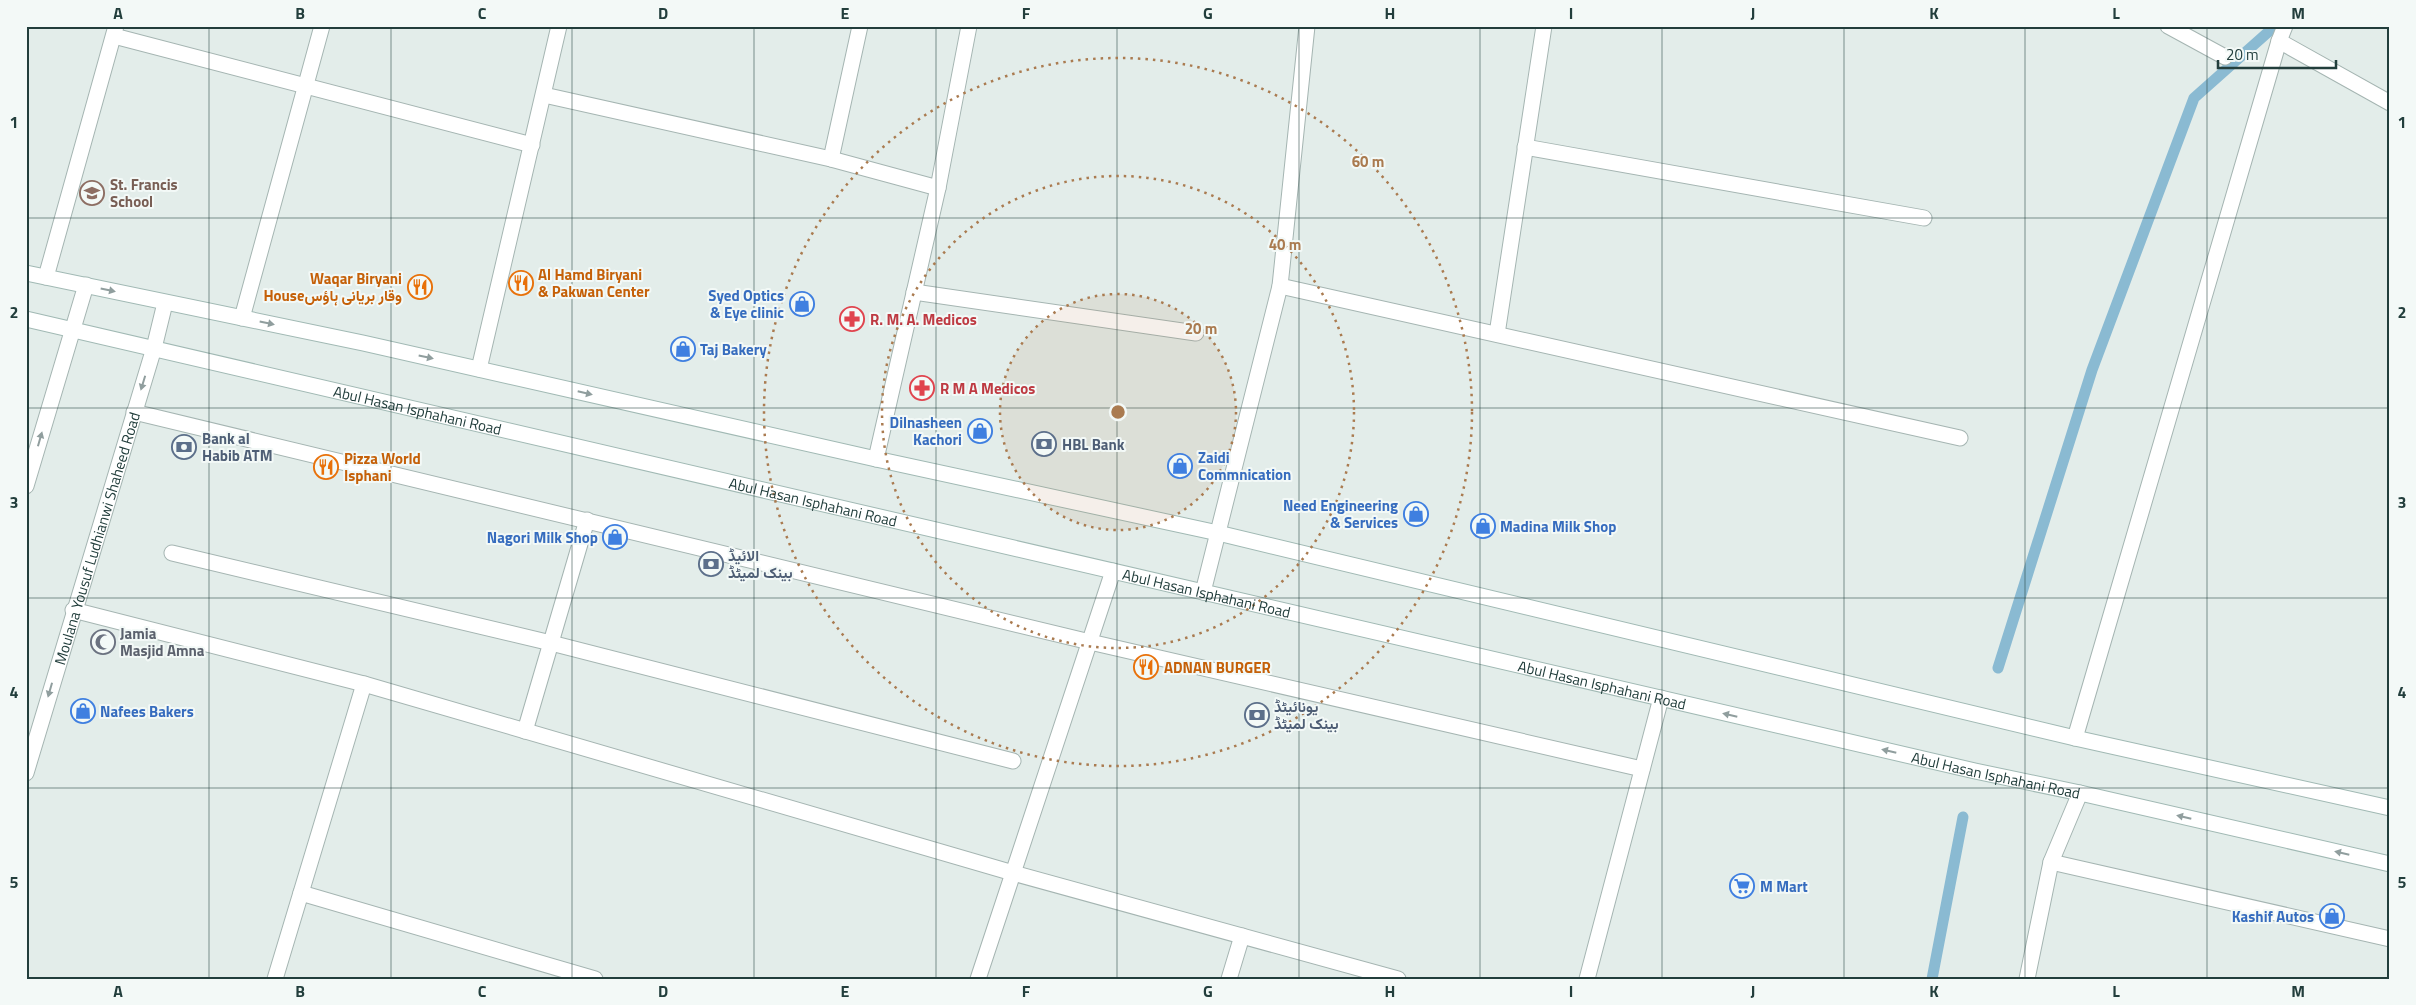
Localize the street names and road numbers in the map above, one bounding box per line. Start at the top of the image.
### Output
street label: Abul Hasan Isphahani Road [331,379,504,440]
street label: Moulana Yousuf Ludhianwi Shaheed Road [48,409,146,668]
street label: Abul Hasan Isphahani Road [727,471,900,532]
street label: Abul Hasan Isphahani Road [1120,562,1293,623]
street label: Abul Hasan Isphahani Road [1516,654,1689,715]
street label: Abul Hasan Isphahani Road [1909,745,2082,804]

